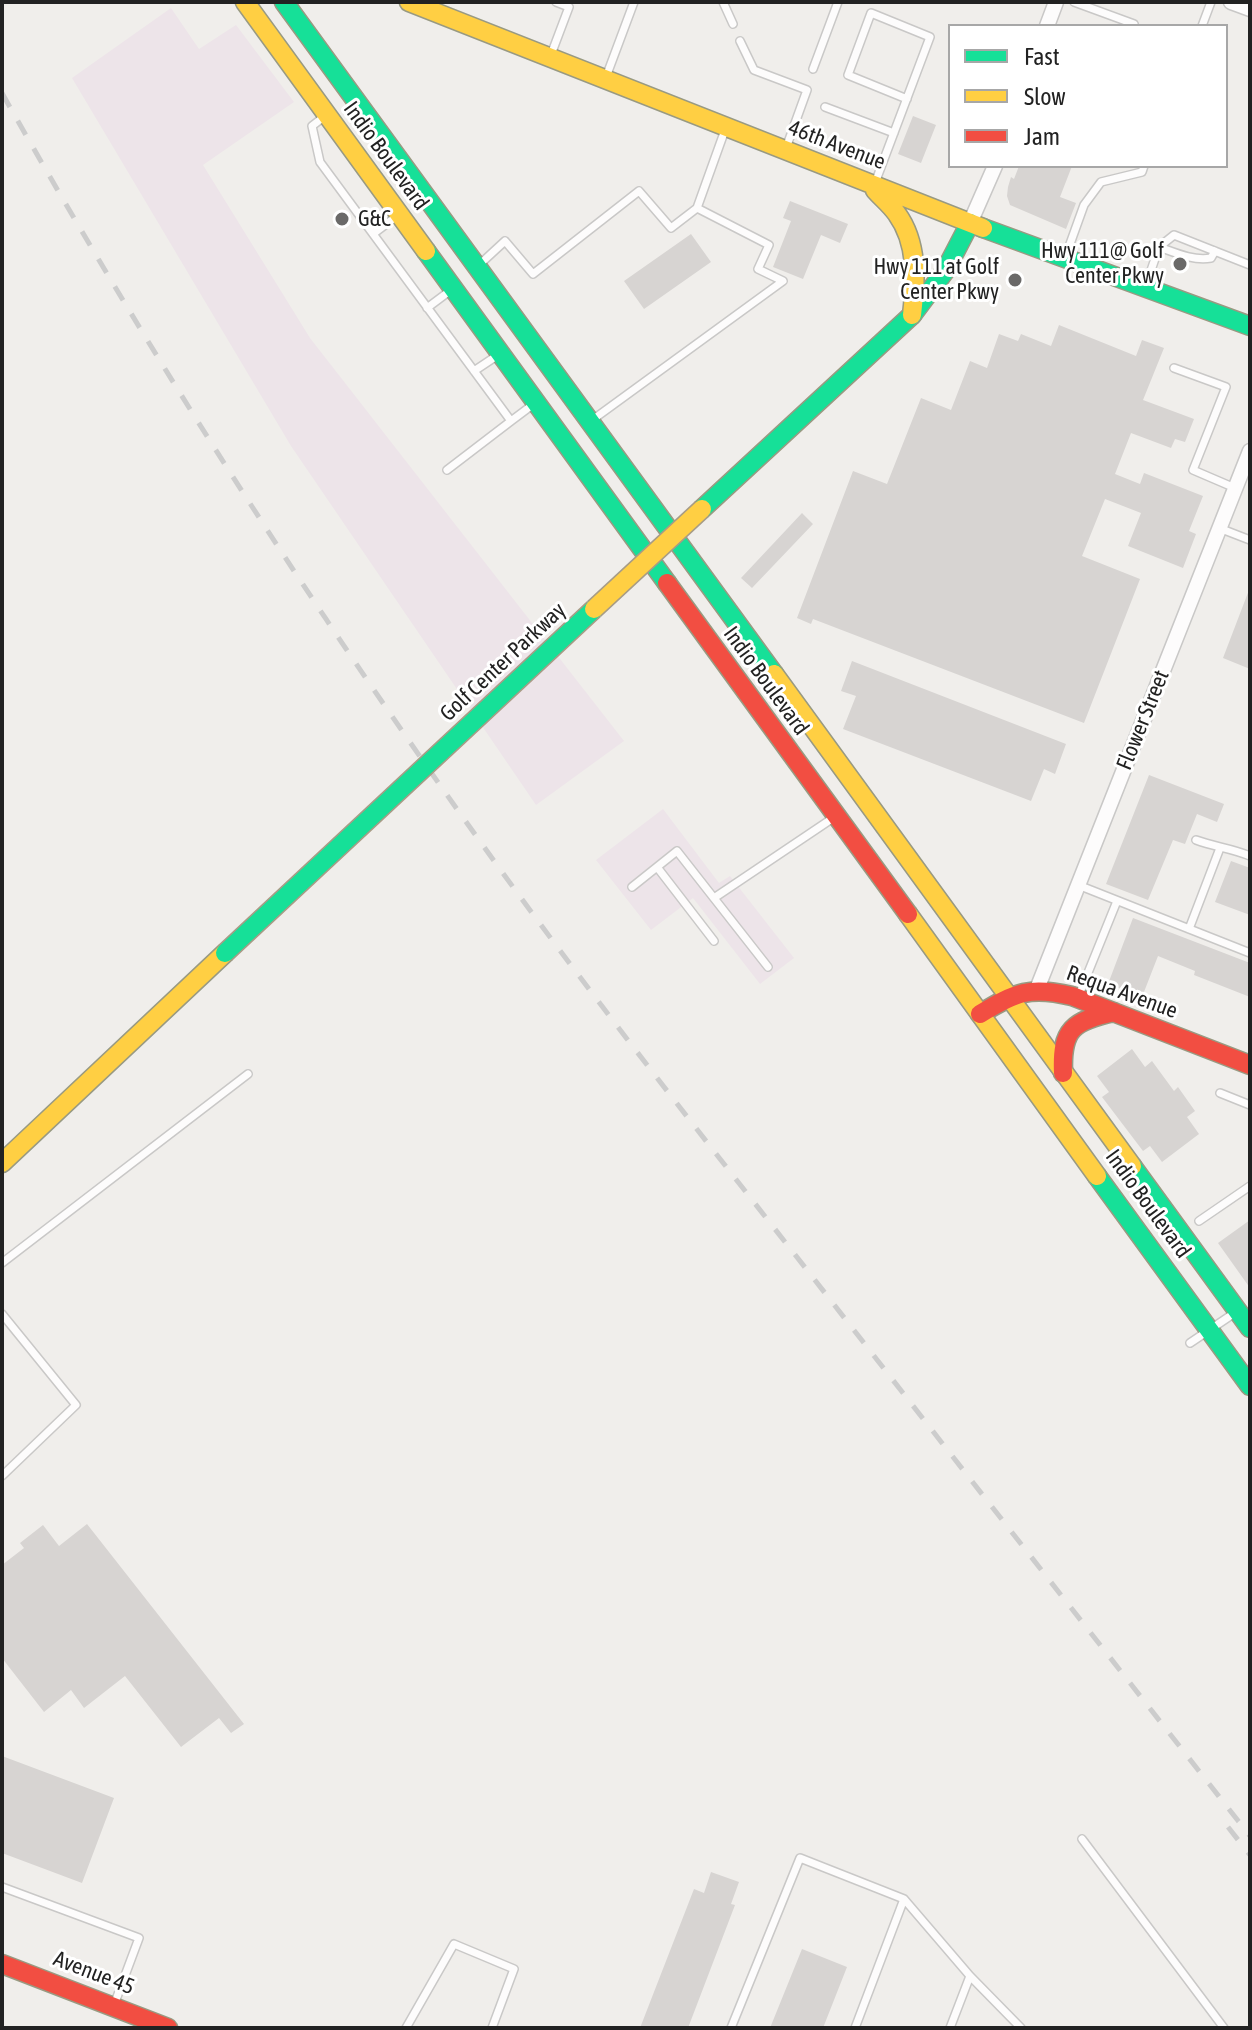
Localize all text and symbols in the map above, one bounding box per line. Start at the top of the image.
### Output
legend [948,24,1228,168]
text: Fast [1024,43,1060,70]
text: Slow [1024,83,1066,110]
street label: Indio Boulevard [338,97,434,215]
street label: 46th Avenue [785,114,889,176]
text: Jam [1024,123,1060,150]
place label: G&C [358,206,391,232]
marker: G&C [333,210,351,228]
place label: Hwy 111@ Golf Center Pkwy [1041,238,1164,290]
place label: Hwy 111 at Golf Center Pkwy [873,254,999,306]
marker: Hwy 111@ Golf Center Pkwy [1171,255,1189,273]
marker: Hwy 111 at Golf Center Pkwy [1006,271,1024,289]
street label: Golf Center Parkway [435,597,571,727]
street label: Indio Boulevard [718,622,814,740]
street label: Flower Street [1111,666,1175,774]
street label: Requa Avenue [1063,960,1181,1024]
street label: Indio Boulevard [1100,1145,1196,1263]
street label: Avenue 45 [50,1946,138,2000]

